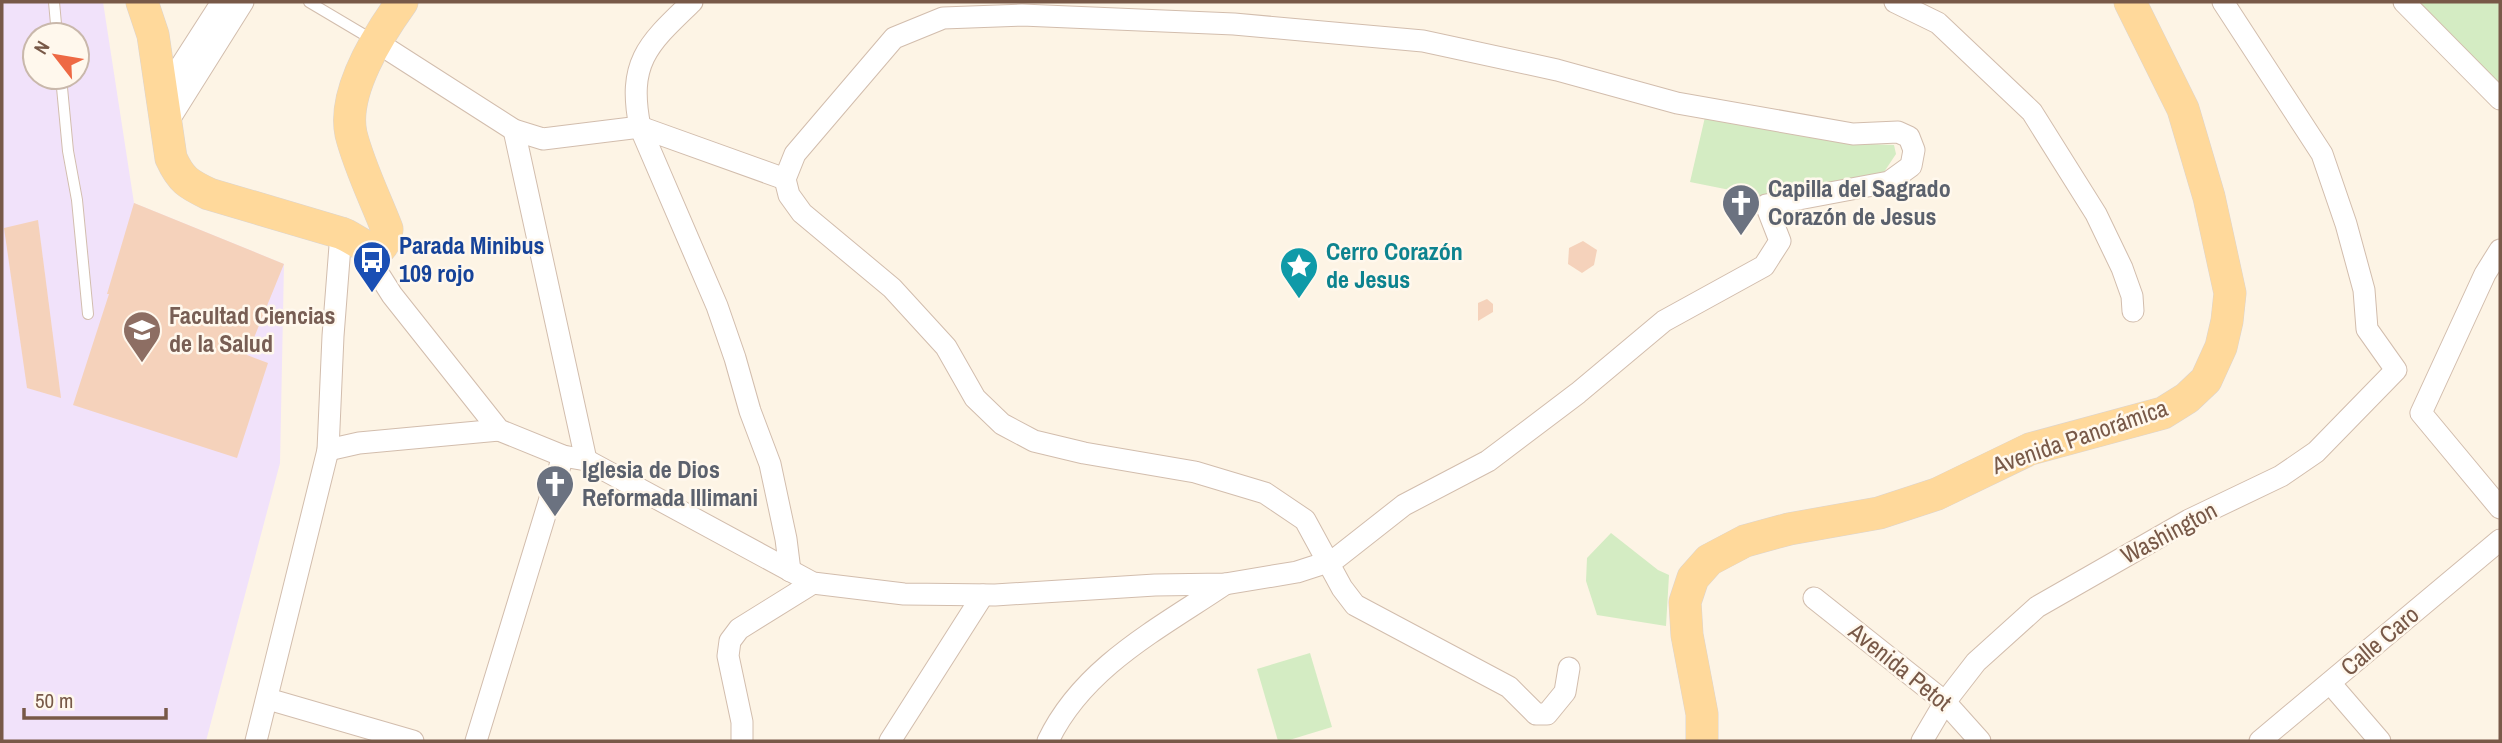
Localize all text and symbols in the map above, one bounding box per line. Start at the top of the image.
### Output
north arrow [21,21,91,91]
text: N [27,36,55,59]
place label: Capilla del Sagrado Corazón de Jesus [1768,172,1951,232]
church icon: Capilla del Sagrado Corazón de Jesus [1720,182,1762,237]
place label: Parada Minibus 109 rojo [399,229,545,289]
place label: Cerro Corazón de Jesus [1326,235,1463,295]
bus stop icon: Parada Minibus 109 rojo [351,239,393,294]
place icon: Cerro Corazón de Jesus [1278,245,1320,300]
place label: Facultad Ciencias de la Salud [169,299,335,359]
school or university icon: Facultad Ciencias de la Salud [121,309,163,364]
street label: Avenida Panorámica [1987,391,2172,481]
place label: Iglesia de Dios Reformada Illimani [582,453,758,513]
church icon: Iglesia de Dios Reformada Illimani [534,463,576,518]
street label: Washington [2115,494,2222,571]
street label: Calle Caro [2333,598,2425,682]
street label: Avenida Petot [1842,614,1959,718]
scale bar [24,676,166,720]
text: 50 m [35,686,73,715]

